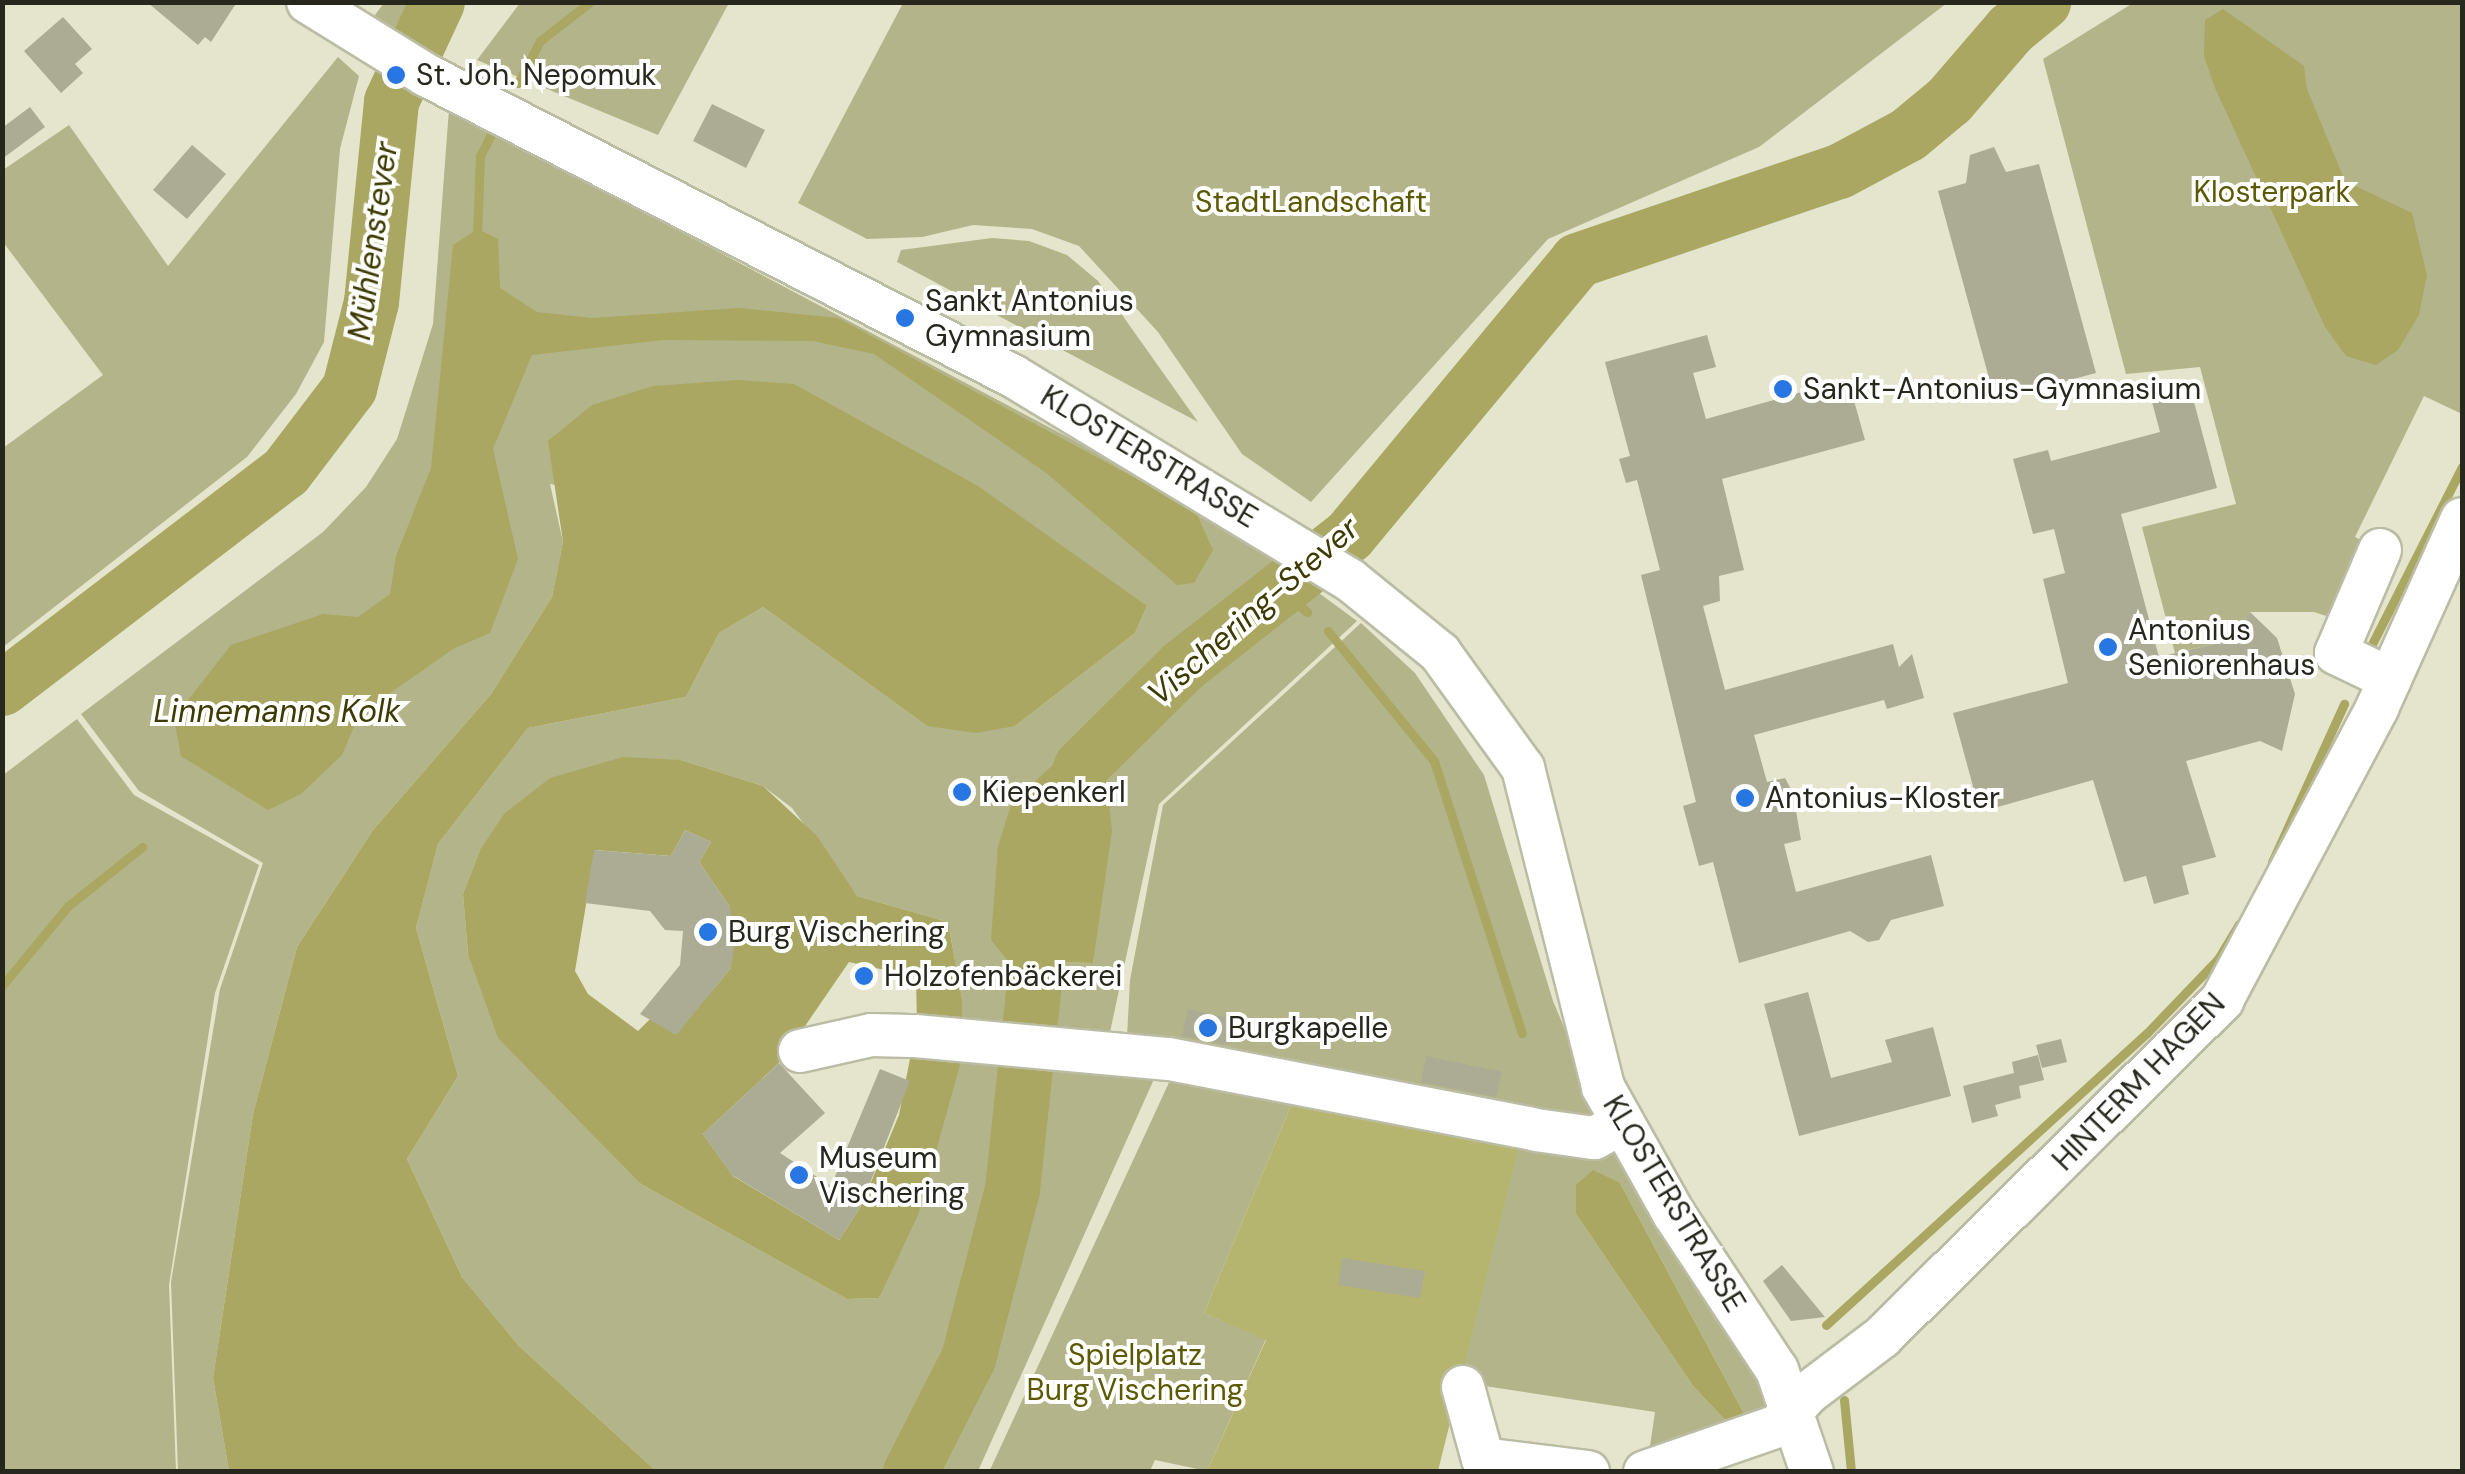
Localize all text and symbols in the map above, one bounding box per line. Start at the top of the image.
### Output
place label: St. Joh. Nepomuk [416,57,656,93]
marker: St. Joh. Nepomuk [385,64,407,86]
water label: Mühlenstever [340,139,406,343]
park label: Klosterpark [2193,174,2351,210]
park label: StadtLandschaft [1195,184,1427,220]
place label: Sankt Antonius Gymnasium [925,283,1134,354]
marker: Sankt Antonius Gymnasium [894,307,916,329]
place label: Sankt-Antonius-Gymnasium [1803,371,2201,407]
street label: KLOSTERSTRASSE [1034,378,1264,536]
marker: Sankt-Antonius-Gymnasium [1772,378,1794,400]
water label: Vischering-Stever [1140,509,1366,713]
place label: Antonius Seniorenhaus [2128,612,2315,682]
marker: Antonius Seniorenhaus [2097,636,2119,658]
water label: Linnemanns Kolk [153,692,401,730]
place label: Kiepenkerl [982,774,1126,810]
place label: Antonius-Kloster [1765,780,2000,816]
marker: Kiepenkerl [951,781,973,803]
marker: Antonius-Kloster [1734,787,1756,809]
place label: Burg Vischering [728,914,945,950]
marker: Burg Vischering [697,921,719,943]
place label: Holzofenbäckerei [884,958,1122,994]
marker: Holzofenbäckerei [853,965,875,987]
street label: HINTERM HAGEN [2045,986,2233,1178]
place label: Burgkapelle [1228,1010,1388,1046]
marker: Burgkapelle [1197,1017,1219,1039]
street label: KLOSTERSTRASSE [1595,1089,1753,1319]
place label: Museum Vischering [819,1140,965,1210]
marker: Museum Vischering [788,1164,810,1186]
park label: Spielplatz Burg Vischering [1027,1337,1243,1408]

